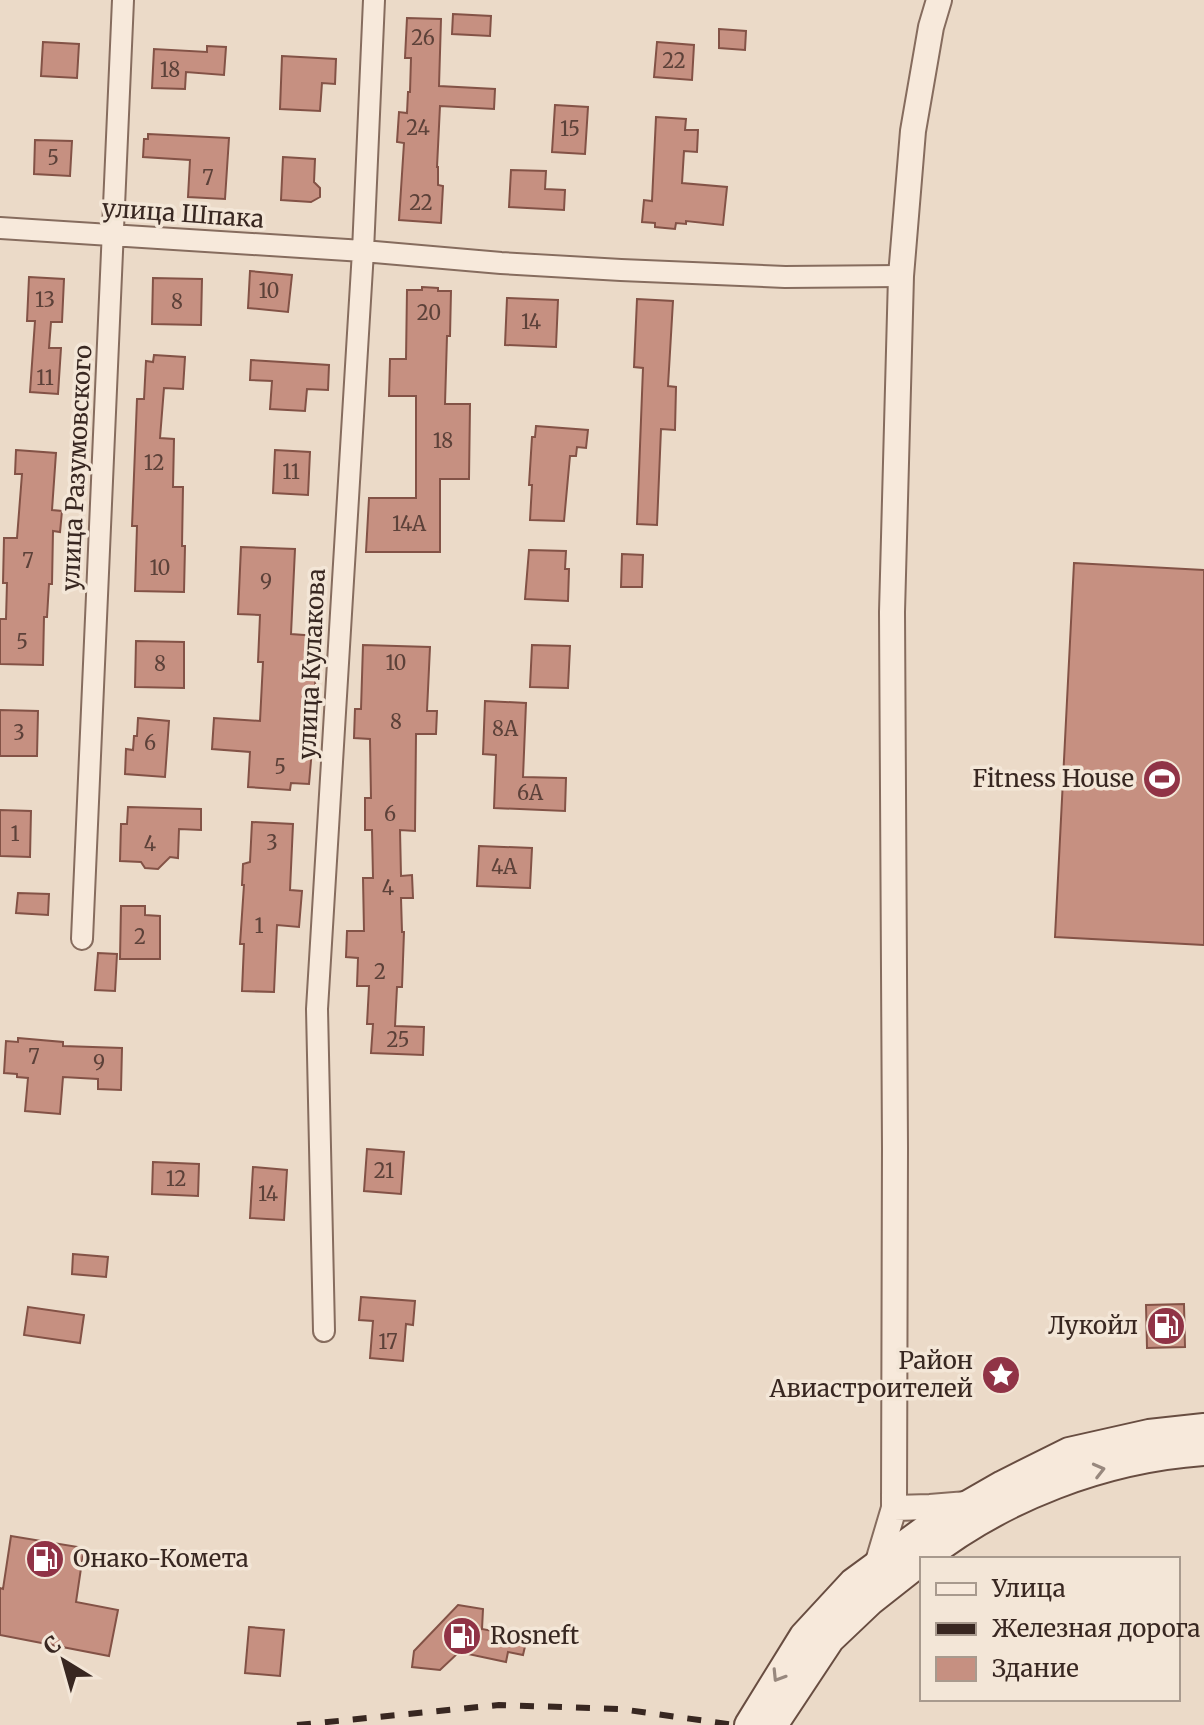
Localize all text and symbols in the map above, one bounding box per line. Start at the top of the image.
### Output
house number: 26 [411,25,435,50]
house number: 22 [662,48,686,73]
house number: 18 [160,57,180,82]
house number: 24 [406,115,430,140]
house number: 15 [560,116,580,141]
house number: 5 [47,145,59,170]
house number: 7 [202,165,214,190]
house number: 22 [409,190,433,215]
street label: улица Шпака [101,192,265,235]
house number: 10 [258,278,280,303]
house number: 13 [35,287,55,312]
house number: 8 [171,289,183,314]
house number: 20 [417,300,441,325]
house number: 14 [521,309,541,334]
street label: улица Разумовского [55,344,98,592]
house number: 11 [36,365,54,390]
house number: 18 [433,428,453,453]
house number: 12 [144,450,164,475]
house number: 11 [282,459,300,484]
house number: 14А [392,511,427,536]
house number: 7 [22,548,34,573]
house number: 10 [149,555,171,580]
street label: улица Кулакова [291,568,332,760]
house number: 9 [260,569,272,594]
house number: 5 [16,629,28,654]
house number: 10 [385,650,407,675]
house number: 8 [154,651,166,676]
house number: 8 [390,709,402,734]
house number: 8А [492,716,519,741]
house number: 3 [13,720,25,745]
house number: 6 [144,730,156,755]
house number: 5 [274,754,286,779]
sports icon: Fitness House [1141,758,1183,800]
place label: Fitness House [973,763,1134,794]
house number: 6А [517,780,544,805]
house number: 6 [384,801,396,826]
house number: 1 [10,821,20,846]
house number: 3 [266,830,278,855]
house number: 4 [144,831,156,856]
house number: 4А [491,854,518,879]
house number: 4 [382,875,394,900]
house number: 1 [254,913,264,938]
house number: 2 [134,924,146,949]
house number: 2 [374,959,386,984]
house number: 25 [387,1027,409,1052]
house number: 7 [28,1044,40,1069]
house number: 9 [93,1050,105,1075]
house number: 21 [374,1158,394,1183]
house number: 12 [166,1166,186,1191]
house number: 14 [258,1181,278,1206]
fuel station icon: Лукойл [1145,1305,1187,1347]
place label: Лукойл [1048,1310,1138,1341]
house number: 17 [378,1329,398,1354]
place label: Район Авиастроителей [769,1345,973,1404]
place icon: Район Авиастроителей [980,1354,1022,1396]
one-way arrow [1092,1462,1106,1479]
fuel station icon: Онако-Комета [24,1538,66,1580]
place label: Онако-Комета [73,1543,249,1574]
legend [920,1557,1180,1701]
text: Улица [991,1573,1066,1604]
text: Железная дорога [992,1613,1200,1644]
fuel station icon: Rosneft [441,1615,483,1657]
place label: Rosneft [490,1620,580,1651]
north arrow [24,1621,104,1701]
text: С [38,1629,66,1661]
text: Здание [992,1653,1079,1684]
one-way arrow [773,1667,788,1682]

